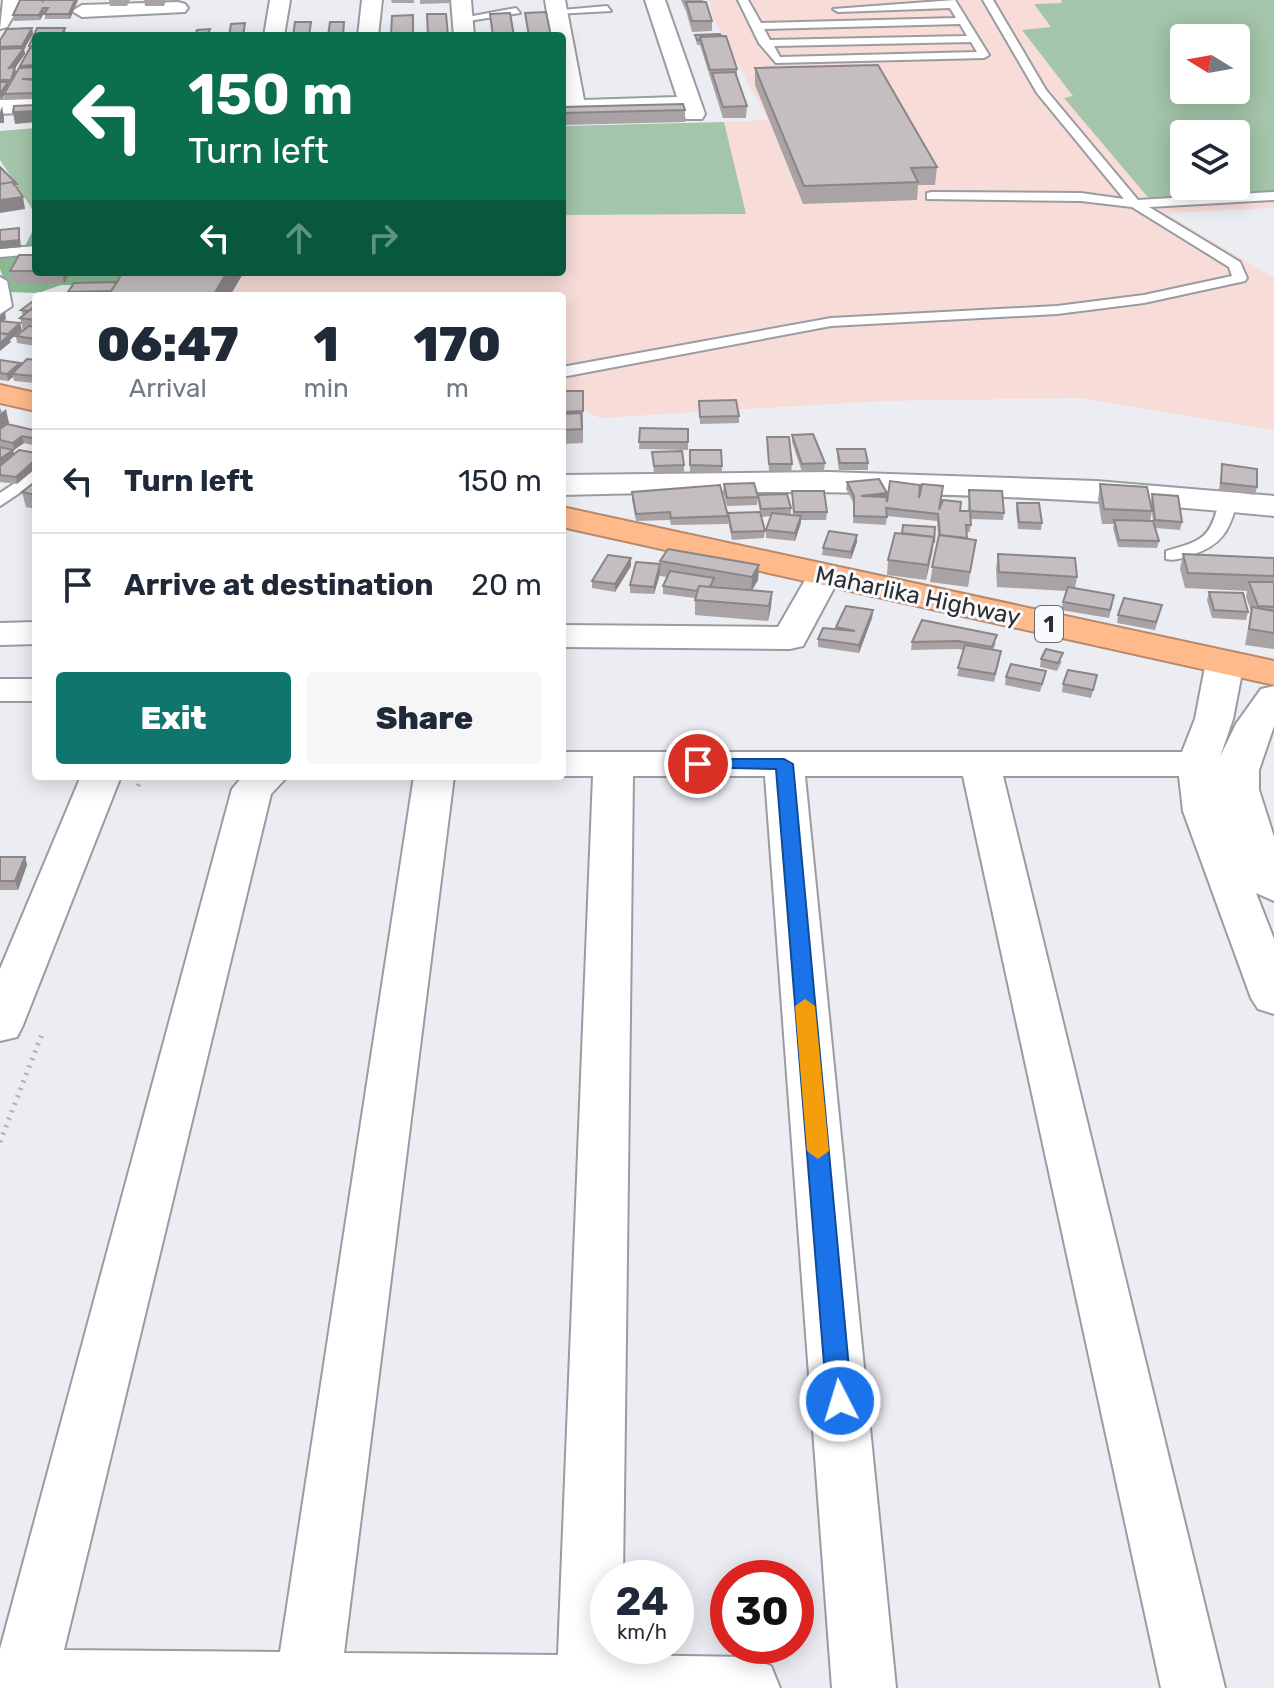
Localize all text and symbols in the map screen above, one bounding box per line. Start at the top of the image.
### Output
north arrow [1170,24,1250,104]
map controls [1170,24,1250,200]
text: 150 m [188,62,353,128]
icon: left [56,64,160,168]
button: layers [1170,120,1250,200]
text: Turn left [188,129,329,172]
icon: left [193,216,237,260]
icon: ahead [277,216,321,260]
icon: right [361,216,405,260]
text: 06:47 [97,316,239,373]
text: 1 [314,316,339,373]
text: 170 [414,316,501,373]
text: Arrival [129,373,207,404]
text: min [304,373,349,404]
text: m [446,373,469,404]
icon: left [56,459,100,503]
text: Turn left [124,463,254,499]
text: 150 m [458,463,542,499]
street label: Maharlika Highway [813,561,1023,631]
icon: arrive [56,563,100,607]
text: Arrive at destination [124,567,434,603]
text: 20 m [471,567,542,603]
road number: 1 [1035,606,1063,642]
button: Exit [56,672,291,764]
button: Share [307,672,542,764]
pin [664,730,732,798]
icon: arrive [676,742,720,786]
position arrow [798,1359,882,1443]
speed limit sign: 30 [710,1560,814,1664]
text: 24 [615,1578,669,1625]
text: km/h [617,1620,667,1644]

